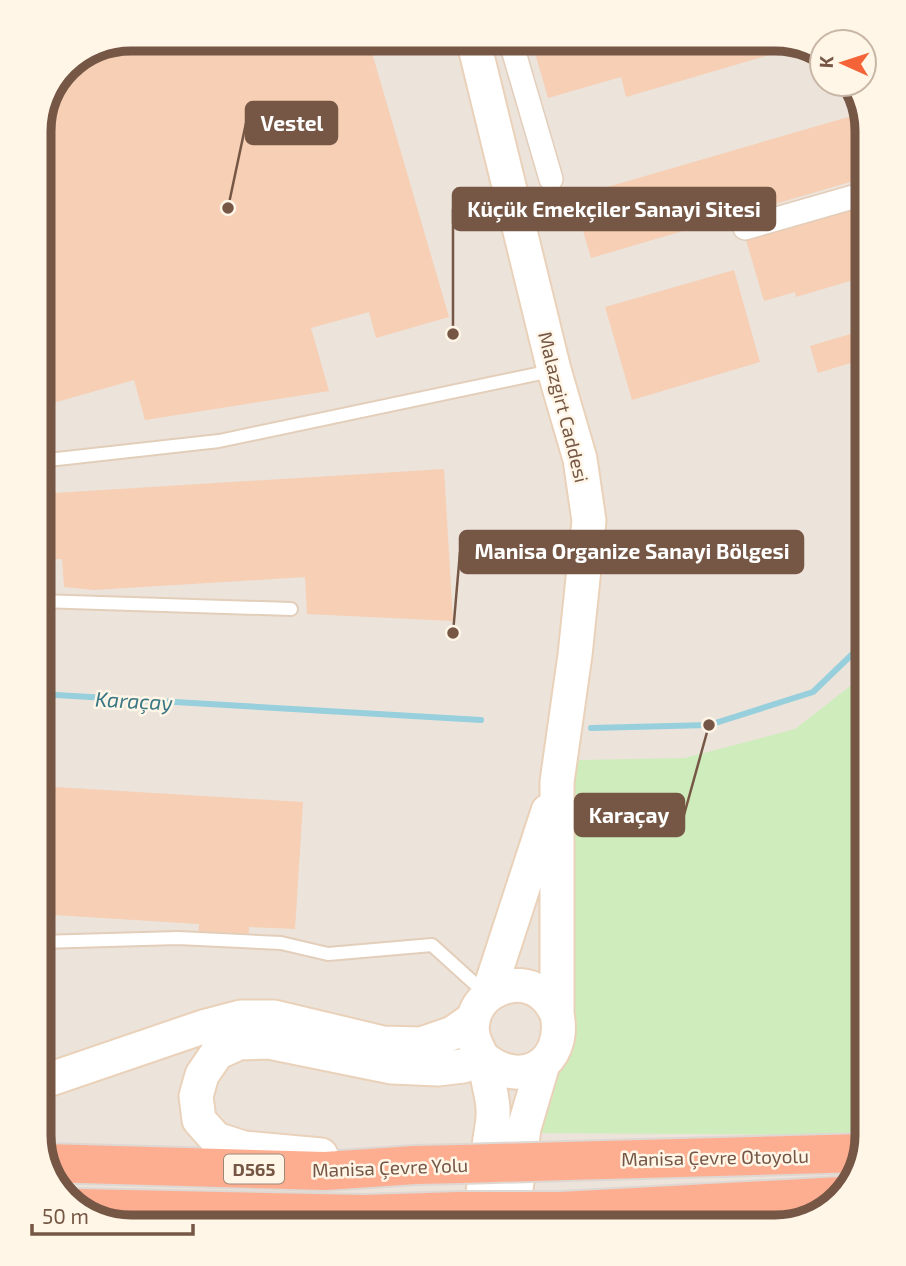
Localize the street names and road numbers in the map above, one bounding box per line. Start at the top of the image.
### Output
street label: Malazgirt Caddesi [534,329,594,485]
street label: Manisa Çevre Otoyolu [621,1144,809,1171]
street label: Manisa Çevre Yolu [311,1153,469,1182]
road number: D565 [224,1154,284,1184]

